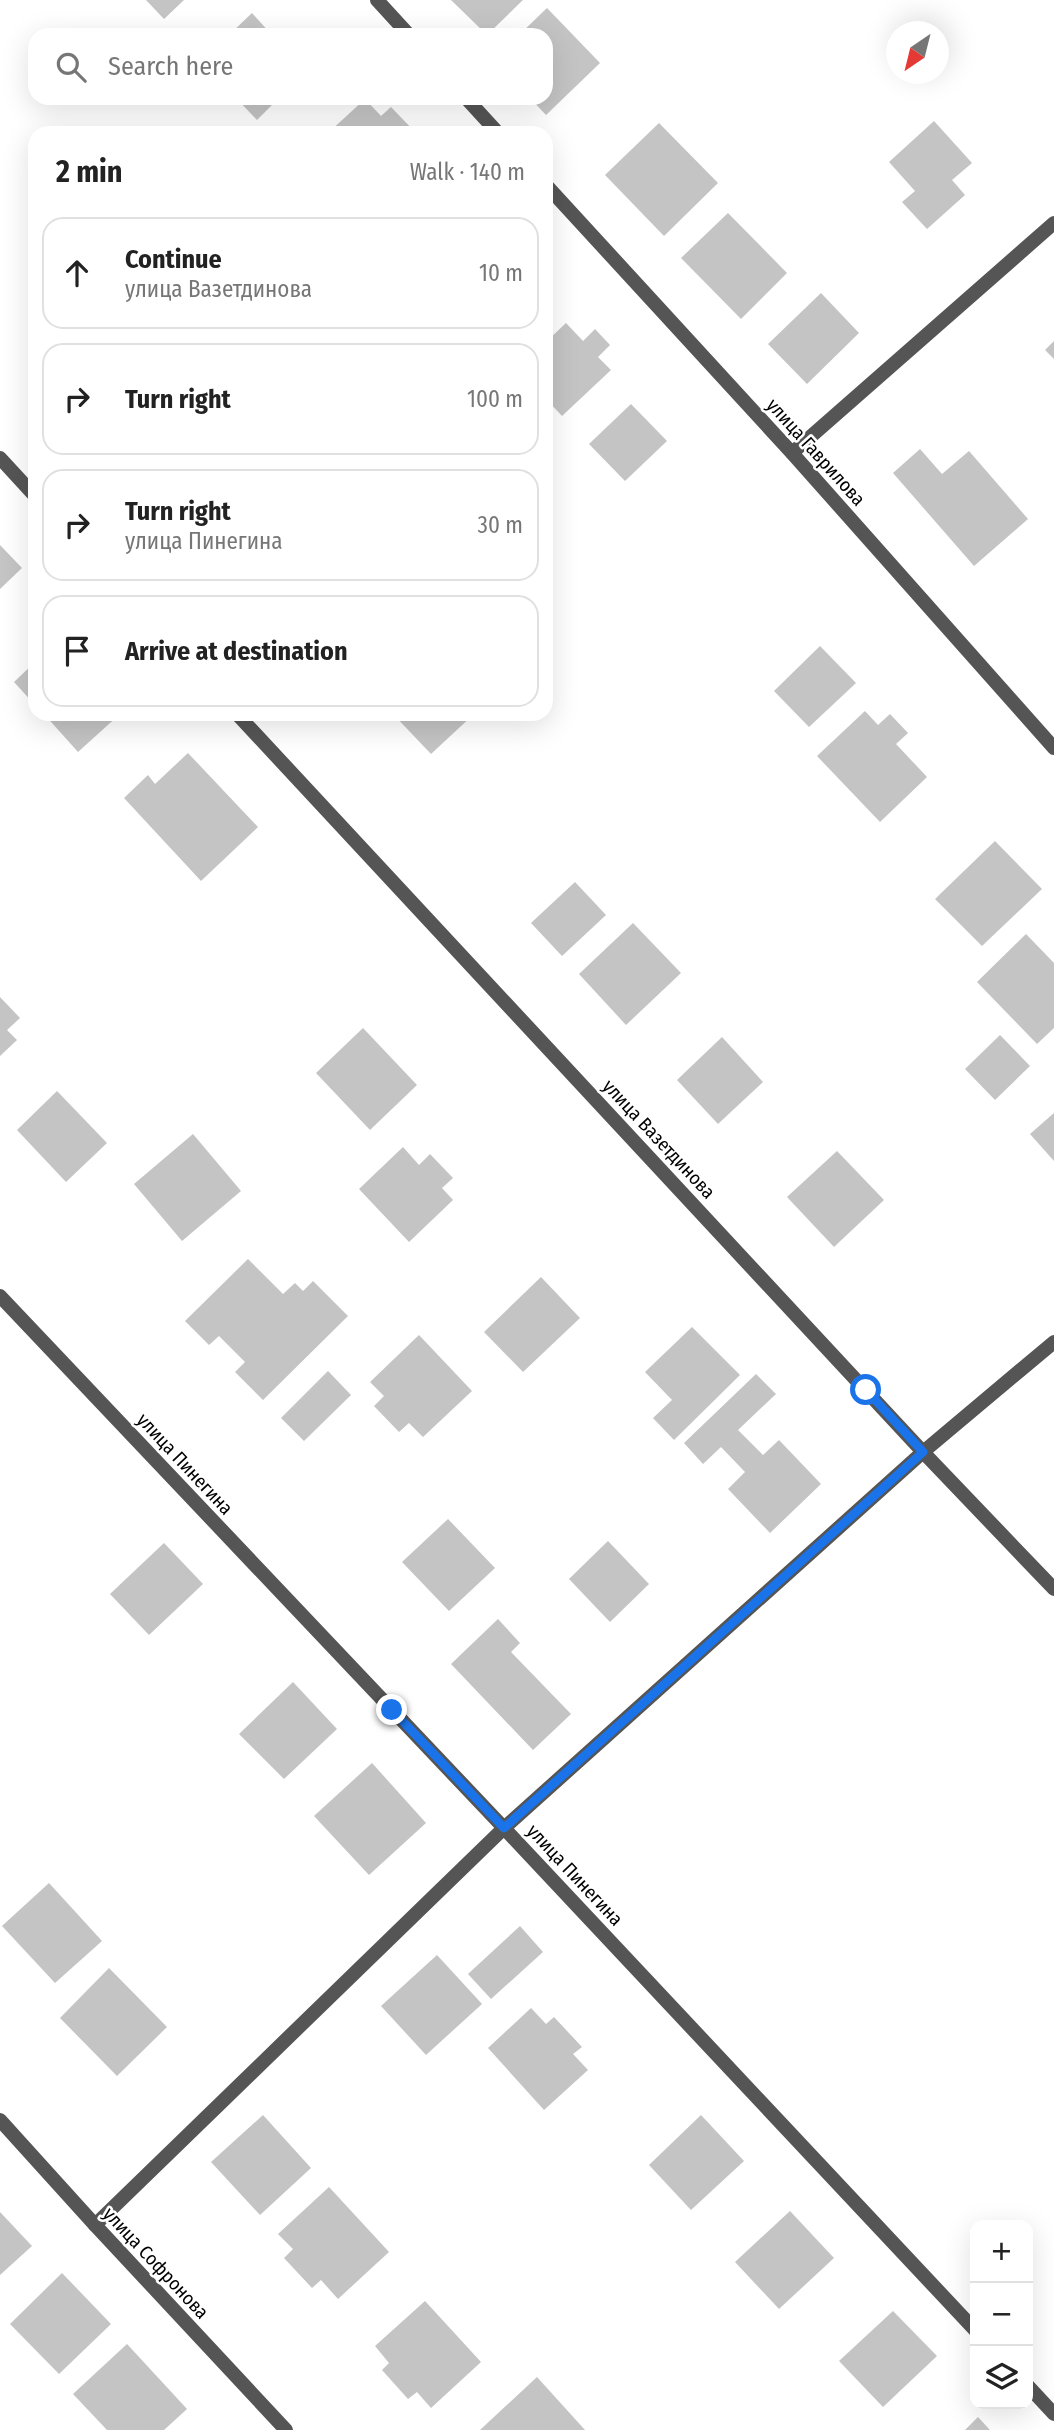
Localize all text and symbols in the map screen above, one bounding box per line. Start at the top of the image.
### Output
north arrow [886,21,949,84]
search box [28,28,553,105]
icon: search [52,48,90,86]
text: Search here [108,51,233,82]
text: 2 min [56,154,123,190]
text: Walk · 140 m [410,158,525,186]
text: Continue [125,244,222,275]
icon: ahead [58,254,96,292]
text: 10 m [479,259,523,287]
text: улица Вазетдинова [125,275,312,303]
icon: right [58,380,96,418]
text: Turn right [125,384,231,415]
text: 100 m [467,385,523,413]
street label: улица Гаврилова [762,394,870,510]
text: Turn right [125,496,231,527]
icon: right [58,506,96,544]
text: 30 m [478,511,523,539]
text: улица Пинегина [125,527,283,555]
icon: arrive [58,632,96,670]
text: Arrive at destination [125,636,348,667]
street label: улица Вазетдинова [598,1075,720,1203]
route start [850,1374,881,1405]
street label: улица Пинегина [132,1409,238,1519]
route end [376,1694,407,1725]
street label: улица Пинегина [522,1820,628,1930]
street label: улица Софронова [98,2202,214,2324]
map controls [970,2220,1033,2409]
button: + [970,2220,1033,2283]
button: − [970,2283,1033,2346]
button: layers [970,2346,1033,2409]

